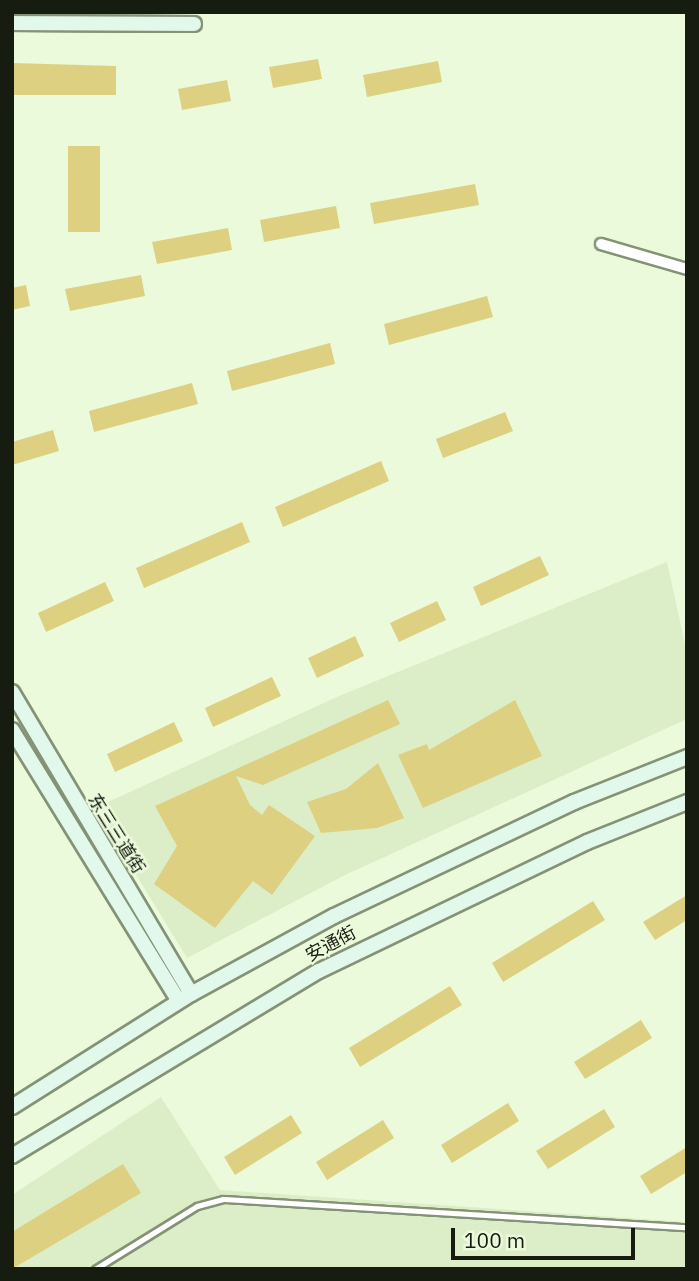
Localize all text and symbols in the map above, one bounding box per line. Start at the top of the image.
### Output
street label: 东三三道街 [83,790,149,878]
street label: 安通街 [302,922,360,966]
scale bar [454,1214,638,1258]
text: 100 m [464,1226,525,1254]

